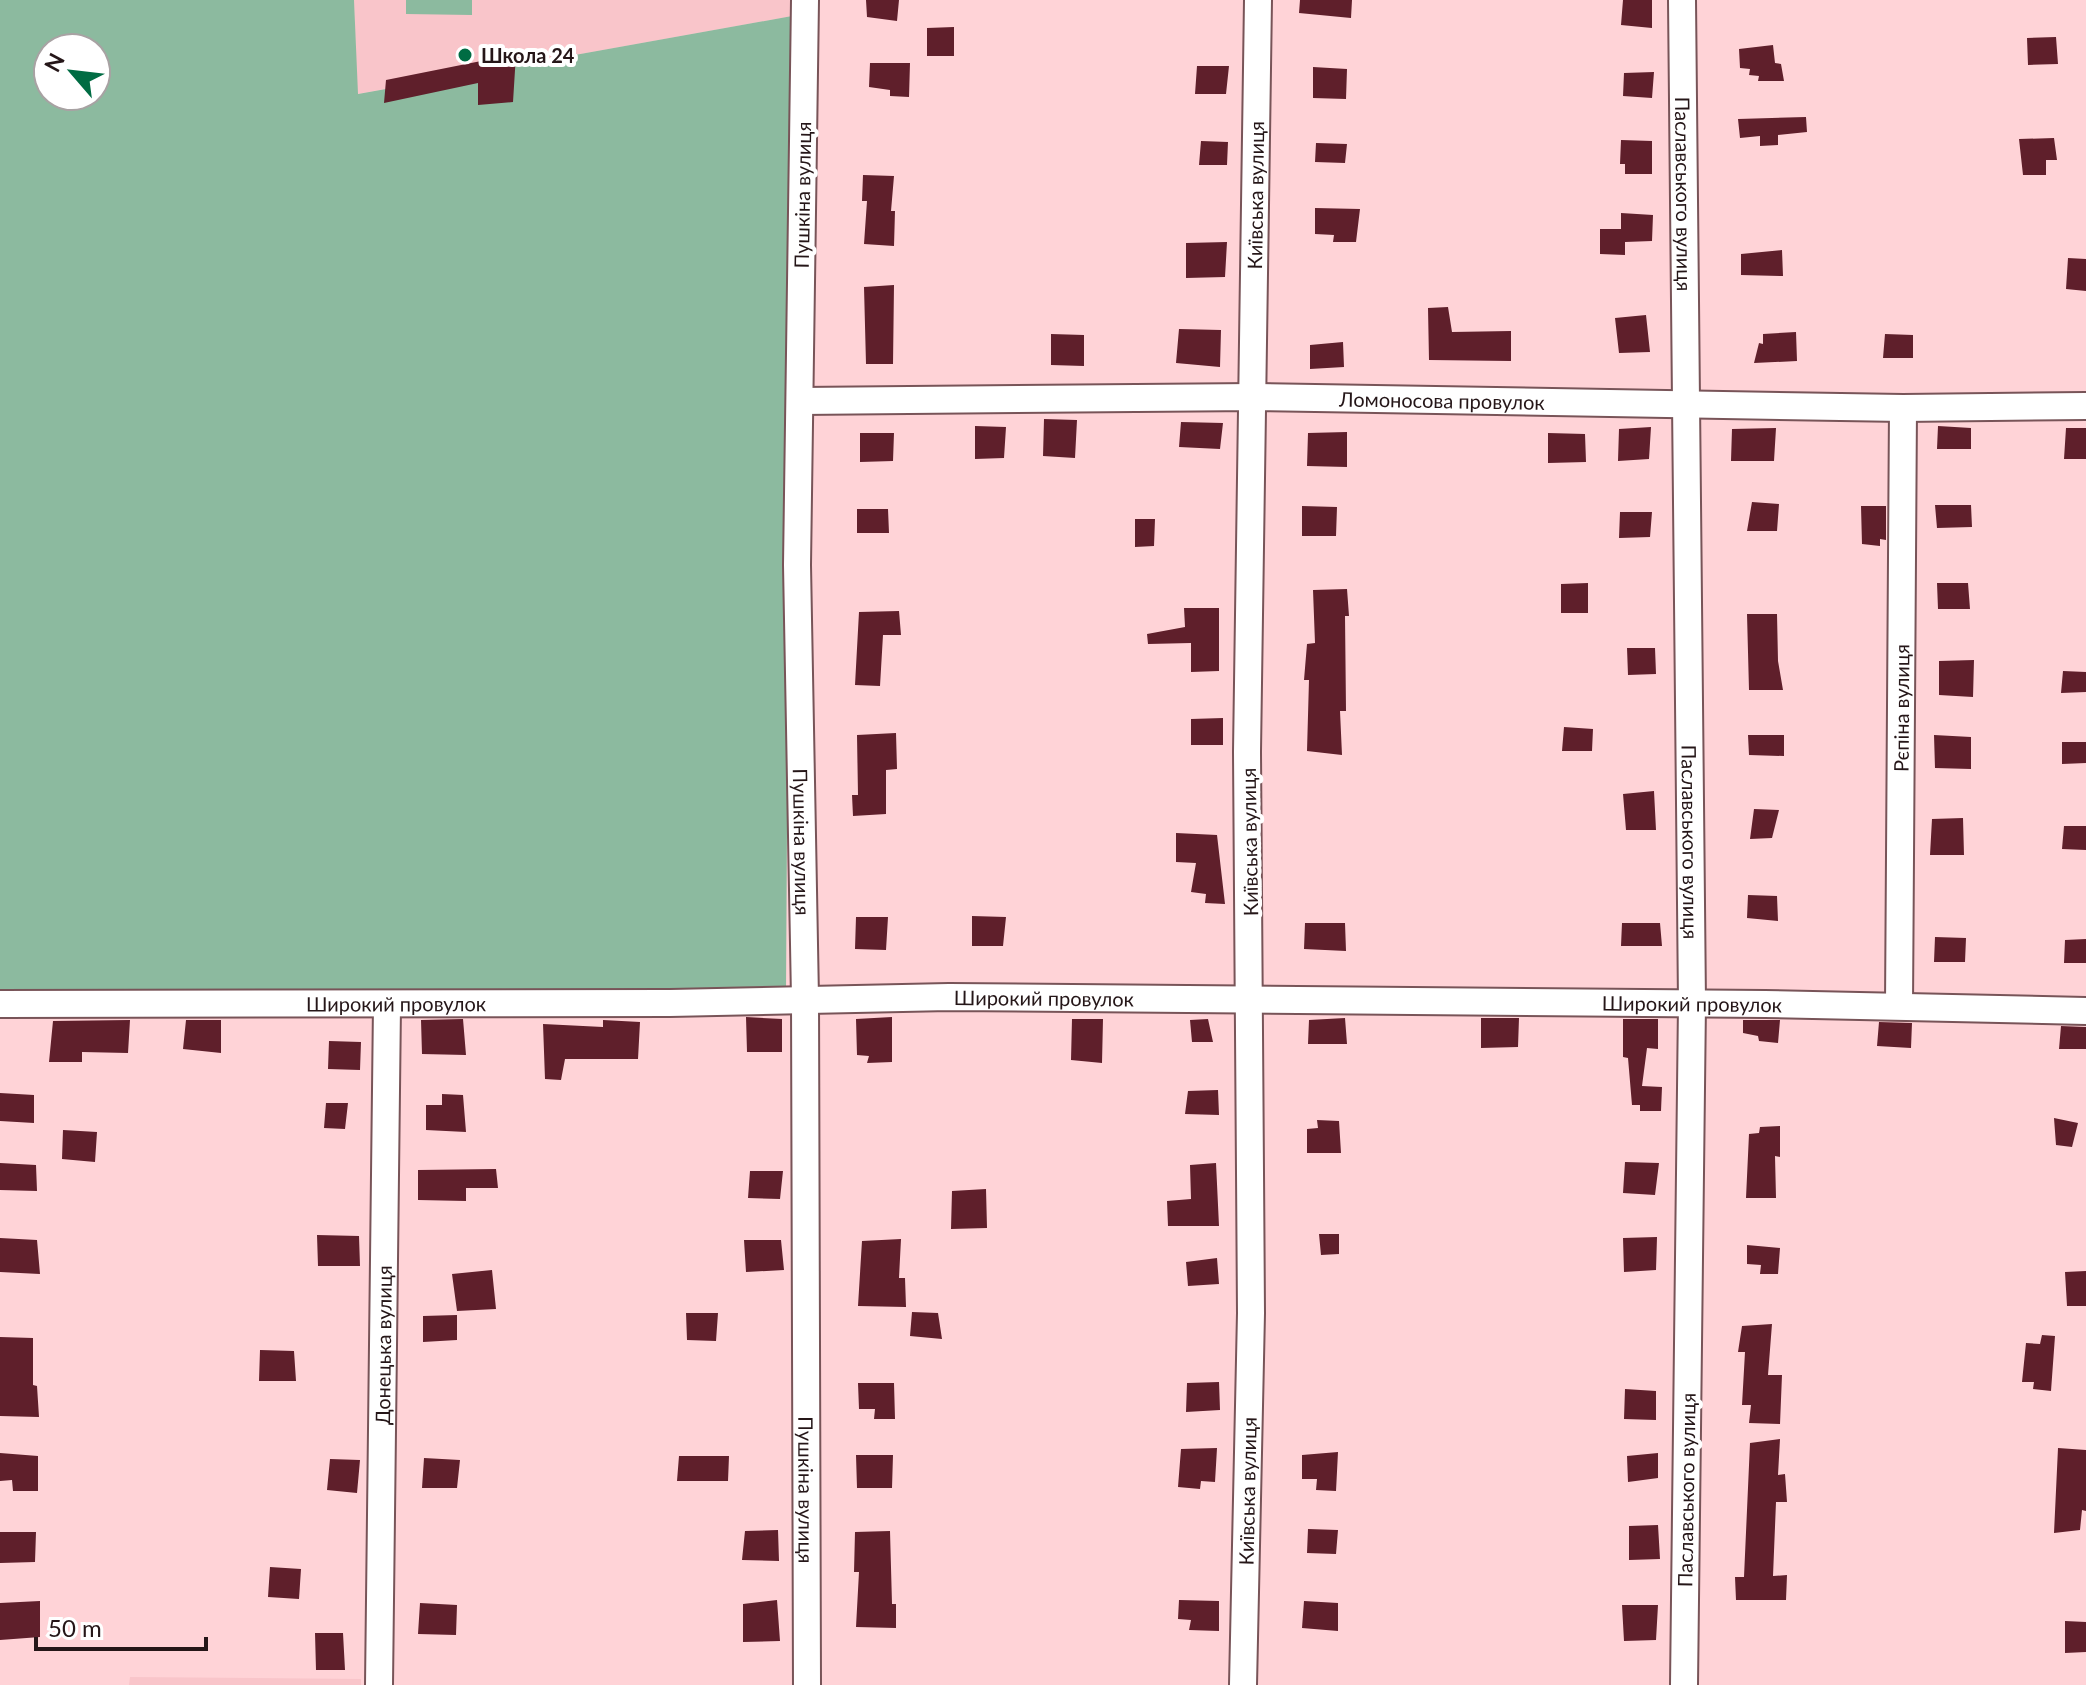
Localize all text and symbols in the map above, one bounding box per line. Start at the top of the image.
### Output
north arrow [32,32,112,112]
place label: Школа 24 [481,43,575,67]
marker: Школа 24 [456,46,474,64]
text: N [38,49,70,76]
street label: Паславського вулиця [1671,97,1697,291]
street label: Пушкіна вулиця [789,121,815,269]
street label: Київська вулиця [1242,121,1268,270]
street label: Ломоносова провулок [1338,386,1546,414]
street label: Рєпіна вулиця [1889,644,1913,772]
street label: Паславського вулиця [1677,745,1703,939]
street label: Пушкіна вулиця [789,768,815,916]
street label: Київська вулиця [1236,768,1262,916]
street label: Широкий провулок [954,985,1135,1011]
street label: Широкий провулок [306,991,487,1016]
street label: Широкий провулок [1602,991,1783,1016]
street label: Донецька вулиця [370,1265,396,1425]
street label: Паславського вулиця [1672,1393,1700,1587]
street label: Пушкіна вулиця [794,1416,819,1563]
street label: Київська вулиця [1234,1417,1261,1565]
scale bar [36,1601,206,1651]
text: 50 m [48,1613,102,1642]

